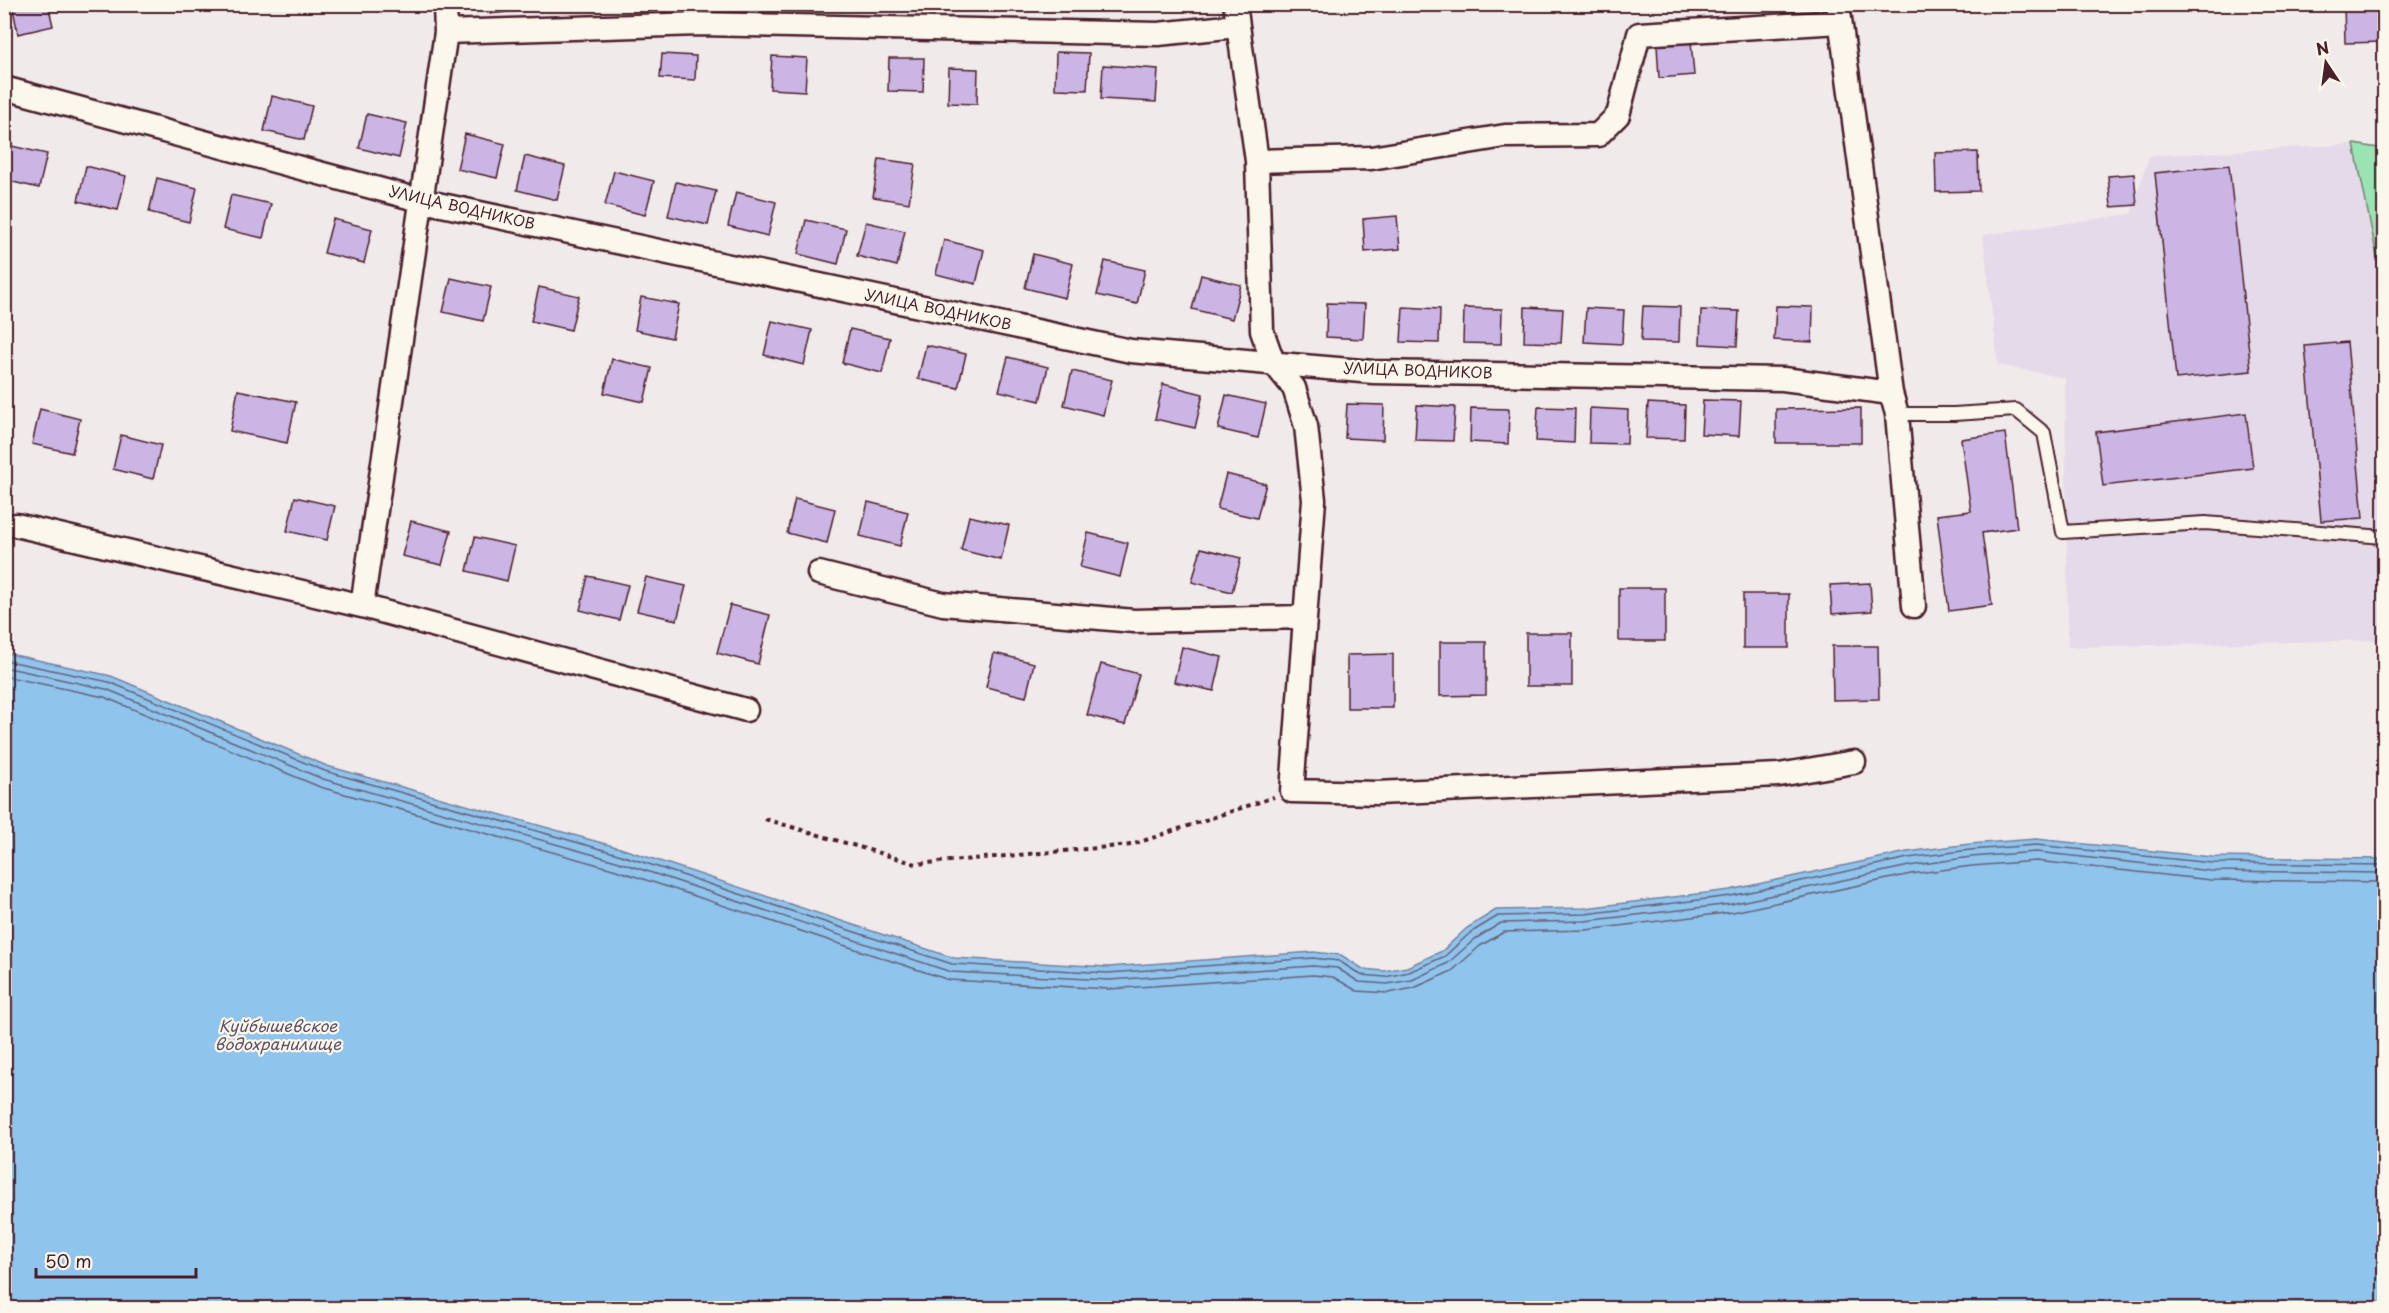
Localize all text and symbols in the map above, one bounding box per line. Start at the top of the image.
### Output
north arrow [2296,33,2356,93]
text: N [2314,34,2331,61]
street label: УЛИЦА ВОДНИКОВ [387,179,538,235]
street label: УЛИЦА ВОДНИКОВ [863,282,1014,335]
street label: УЛИЦА ВОДНИКОВ [1343,355,1493,384]
water label: Куйбышевское водохранилище [215,1013,342,1055]
scale bar [36,1241,196,1279]
text: 50 m [45,1247,92,1274]

